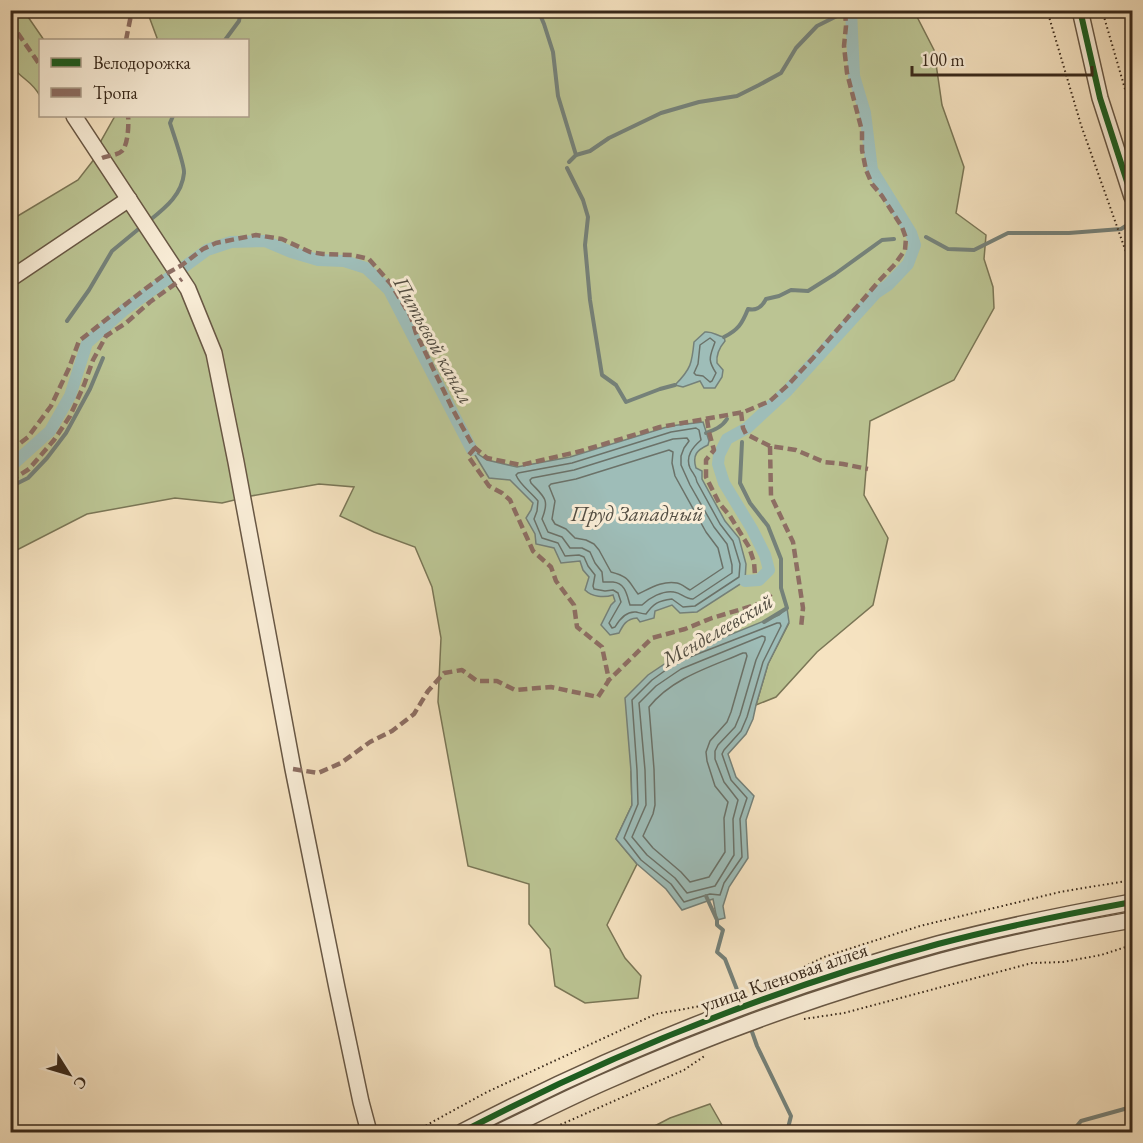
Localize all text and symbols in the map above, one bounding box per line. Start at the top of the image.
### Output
legend [39,39,249,117]
scale bar [912,39,1092,77]
text: 100 m [921,48,965,71]
text: Велодорожка [93,51,192,74]
text: Тропа [93,81,139,104]
water label: Питьевой канал [387,271,480,409]
water label: Пруд Западный [570,500,704,527]
water label: Менделеевский [655,587,778,674]
street label: улица Кленовая аллея [697,936,871,1018]
north arrow [39,1044,99,1104]
text: С [69,1072,92,1094]

